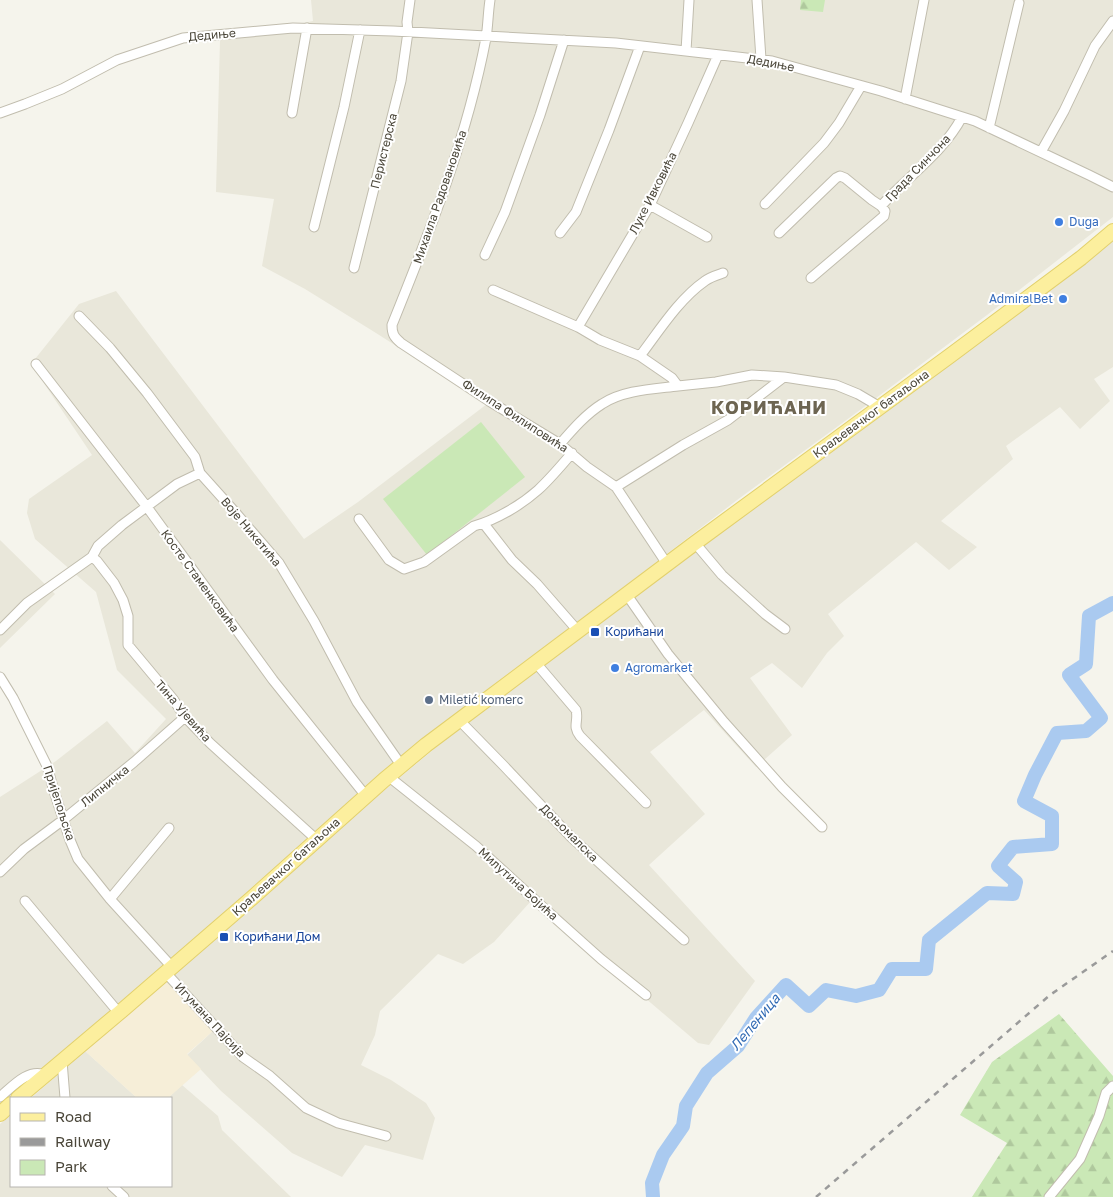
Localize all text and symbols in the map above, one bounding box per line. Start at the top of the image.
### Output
street label: Дедиње [188,25,236,44]
street label: Дедиње [746,51,796,74]
street label: Перистерска [367,112,400,190]
street label: Михаила Радовановића [410,128,469,266]
street label: Града Синчона [882,131,953,204]
street label: Луке Ивковића [625,149,680,236]
place label: Duga [1069,214,1099,229]
marker: Duga [1053,216,1065,228]
place label: AdmiralBet [989,291,1053,306]
marker: AdmiralBet [1057,293,1069,305]
street label: Краљевачког батаљона [810,366,932,461]
street label: Филипа Филиповића [459,376,571,456]
district label: КОРИЋАНИ [711,396,827,418]
street label: Воје Никетића [218,494,285,569]
street label: Косте Стаменковића [158,526,243,635]
place label: Корићани [605,624,664,639]
marker: Корићани [589,626,601,638]
place label: Agromarket [625,660,693,675]
marker: Agromarket [609,662,621,674]
street label: Тина Ујевића [152,677,214,745]
place label: Miletić komerc [439,692,524,707]
marker: Miletić komerc [423,694,435,706]
street label: Липничка [77,762,132,810]
street label: Пријепољска [40,763,79,842]
street label: Доњомалска [537,800,602,865]
street label: Краљевачког батаљона [229,814,343,919]
street label: Милутина Бојића [475,844,561,923]
place label: Корићани Дом [234,929,320,944]
marker: Корићани Дом [218,931,230,943]
street label: Игумана Пајсија [172,979,249,1060]
water label: Лепеница [726,989,784,1053]
legend [10,1097,172,1187]
text: Road [55,1107,92,1125]
text: Railway [55,1132,111,1150]
text: Park [55,1157,88,1175]

